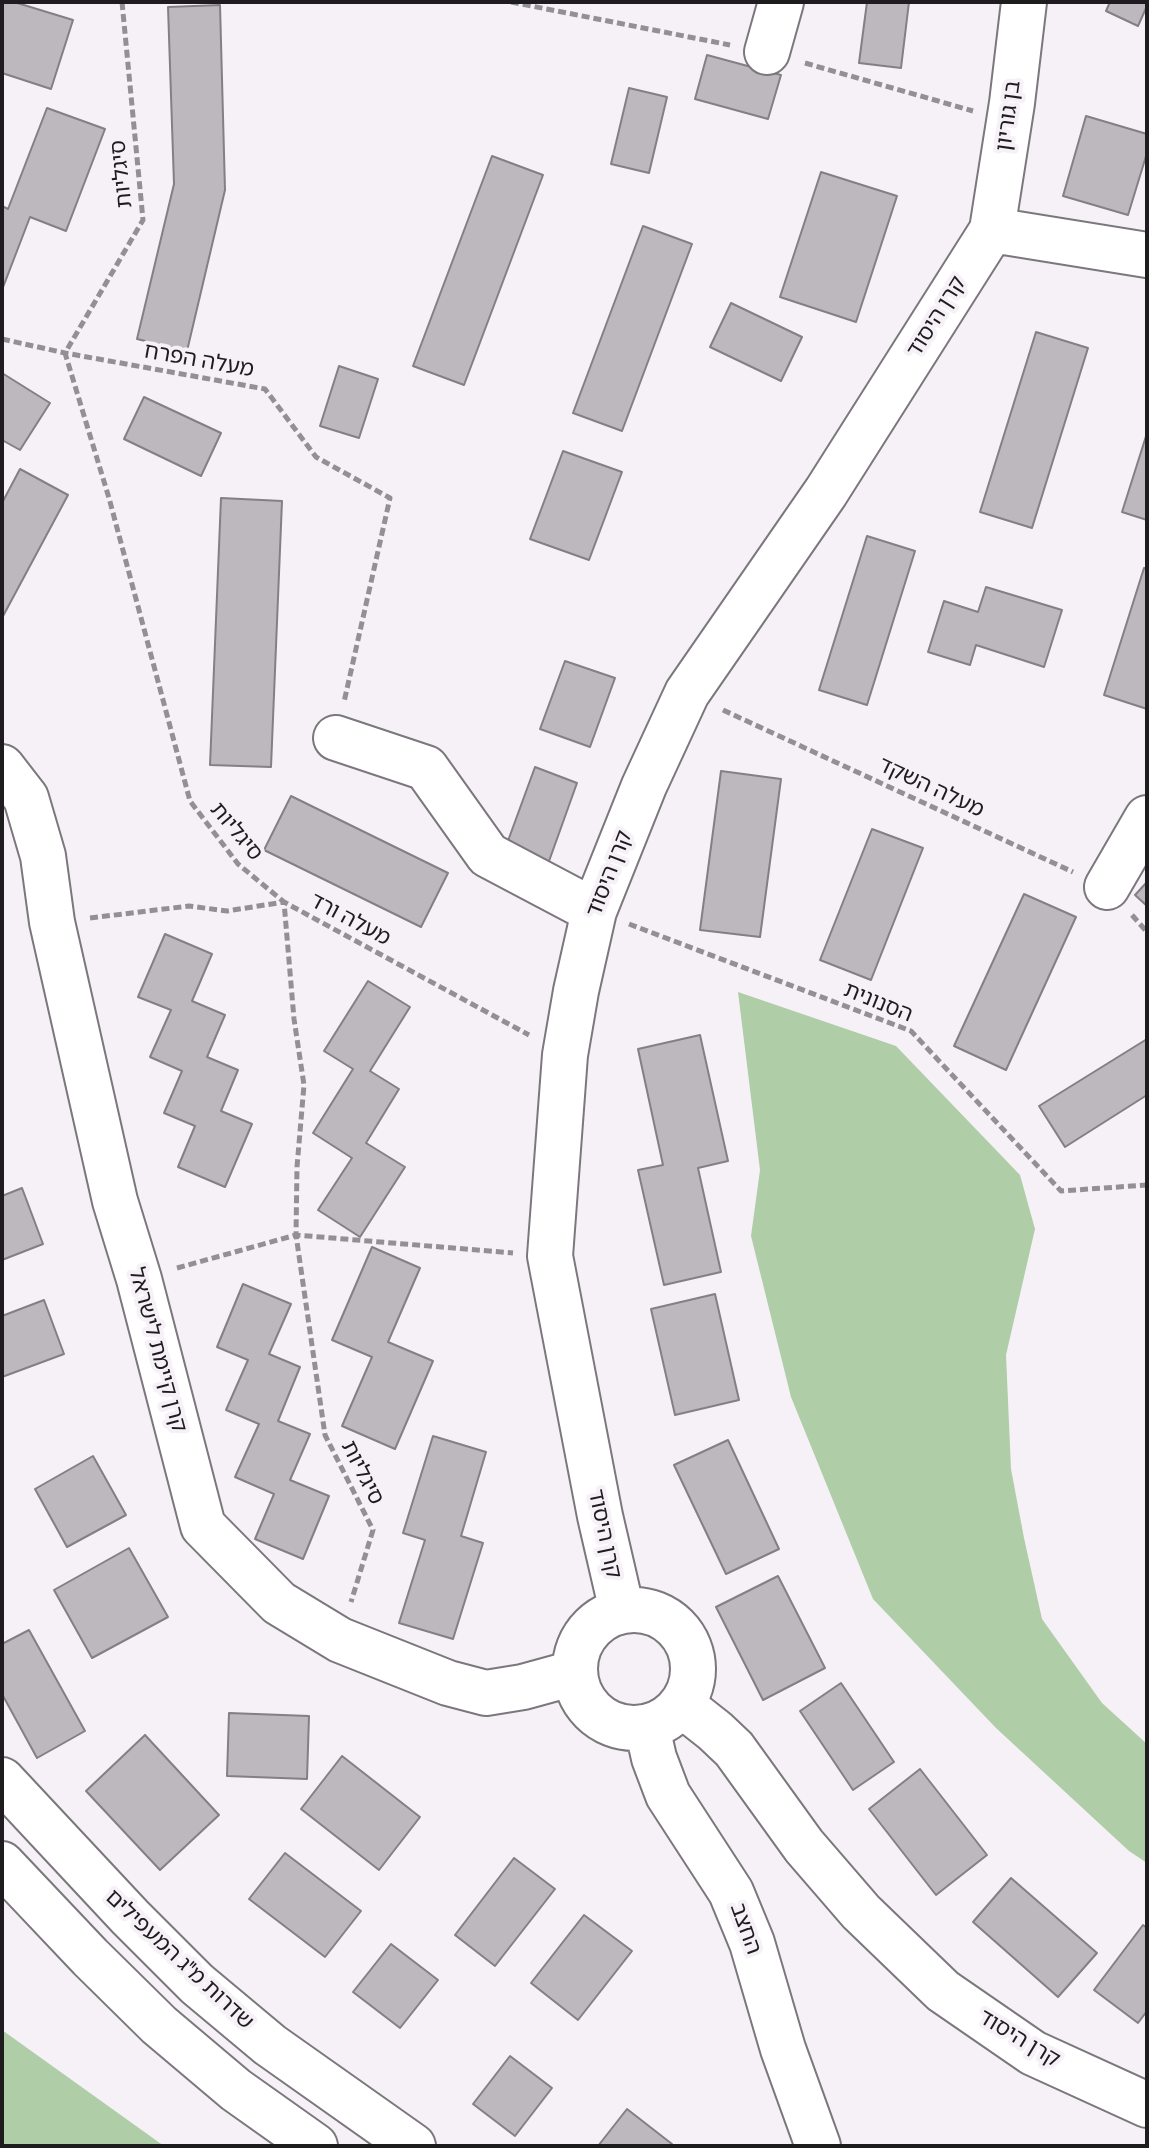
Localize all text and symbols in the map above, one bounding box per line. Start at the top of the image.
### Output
street label: בן גוריון [991,79,1027,153]
street label: סיגליות [105,139,139,209]
street label: קרן היסוד [902,272,972,362]
street label: מעלה הפרח [142,338,256,384]
street label: מעלה השקד [874,752,988,824]
street label: סיגליות [204,797,268,867]
street label: קרן היסוד [581,827,639,921]
street label: מעלה ורד [305,888,395,952]
street label: הסנונית [840,977,916,1029]
street label: קרן קיימת לישראל [122,1265,192,1435]
street label: סיגליות [335,1437,389,1509]
street label: קרן היסוד [582,1487,626,1581]
street label: שדרות מ"ג המעפילים [99,1885,259,2035]
street label: החצב [724,1900,766,1958]
street label: קרן היסוד [973,2004,1065,2074]

